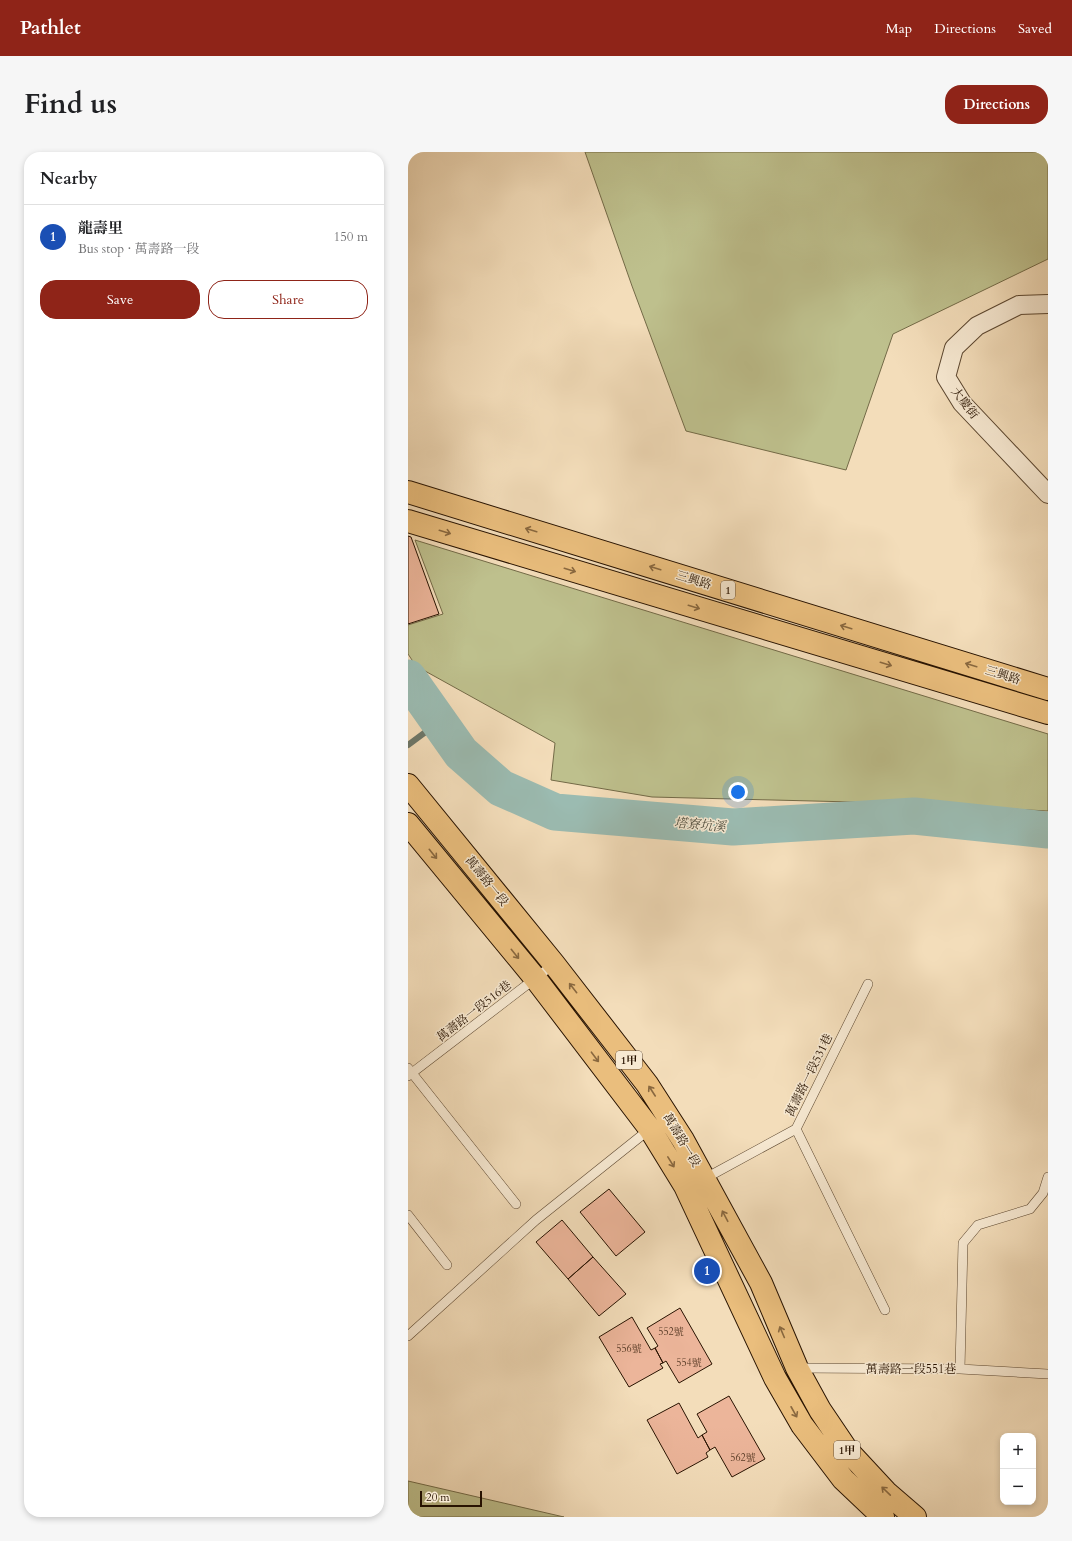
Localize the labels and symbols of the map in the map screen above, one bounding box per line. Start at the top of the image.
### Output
street label: 大慶街 [948,384,983,423]
one-way arrow [525,525,537,533]
one-way arrow [439,529,452,536]
one-way arrow [649,564,662,571]
one-way arrow [563,567,576,574]
street label: 三興路 [674,567,714,593]
road number: 1 [721,581,735,599]
one-way arrow [688,604,701,611]
one-way arrow [840,623,853,630]
one-way arrow [879,661,892,668]
one-way arrow [964,661,977,668]
street label: 三興路 [983,662,1023,688]
your location [728,782,748,802]
water label: 塔寮坑溪 [673,814,729,836]
one-way arrow [428,848,437,859]
street label: 萬壽路一段 [462,853,512,909]
one-way arrow [511,949,520,959]
street label: 萬壽路一段516巷 [433,977,515,1045]
one-way arrow [569,983,577,994]
street label: 萬壽路一段531巷 [782,1031,836,1119]
one-way arrow [591,1051,599,1062]
road number: 1甲 [616,1051,642,1069]
one-way arrow [648,1086,656,1097]
street label: 萬壽路一段 [660,1110,704,1170]
one-way arrow [667,1156,675,1168]
one-way arrow [720,1210,728,1222]
pin: 1 [694,1256,720,1286]
house number: 552號 [658,1325,684,1339]
one-way arrow [777,1327,785,1339]
house number: 556號 [616,1342,642,1356]
house number: 554號 [676,1356,702,1370]
street label: 萬壽路一段551巷 [866,1361,956,1377]
one-way arrow [791,1405,799,1417]
road number: 1甲 [834,1441,860,1459]
house number: 562號 [730,1451,756,1465]
one-way arrow [881,1487,891,1496]
scale bar [420,1489,482,1508]

